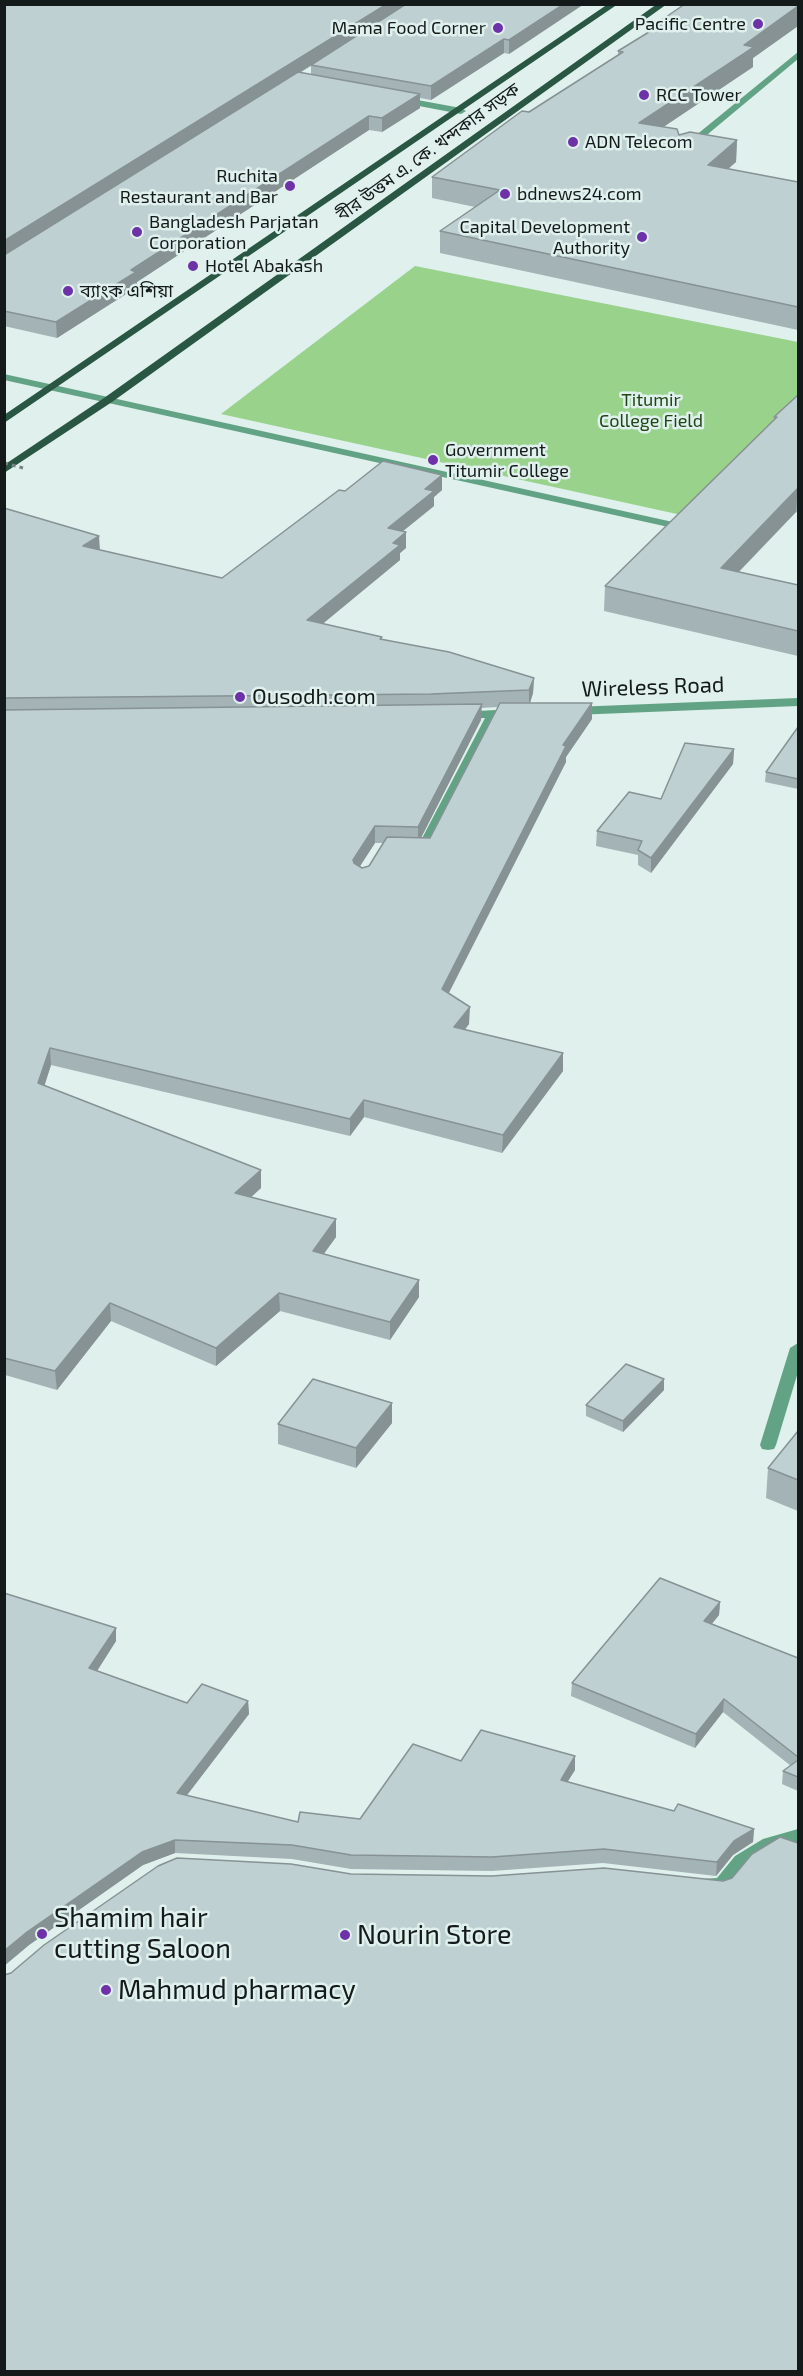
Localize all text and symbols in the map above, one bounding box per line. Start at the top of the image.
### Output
place label: Pacific Centre [635,13,746,35]
place label: Mama Food Corner [331,17,486,39]
marker: Pacific Centre [751,17,765,31]
marker: Mama Food Corner [491,21,505,35]
street label: বীর উত্তম এ. কে. খন্দকার সড়ক [332,78,524,226]
place label: RCC Tower [656,84,742,106]
marker: RCC Tower [637,88,651,102]
place label: ADN Telecom [585,131,693,153]
marker: ADN Telecom [566,135,580,149]
place label: Ruchita Restaurant and Bar [120,165,278,207]
marker: Ruchita Restaurant and Bar [283,179,297,193]
place label: bdnews24.com [517,183,642,205]
marker: bdnews24.com [498,187,512,201]
place label: Bangladesh Parjatan Corporation [149,211,319,254]
place label: Capital Development Authority [459,216,630,258]
marker: Bangladesh Parjatan Corporation [130,225,144,239]
marker: Capital Development Authority [635,230,649,244]
place label: Hotel Abakash [205,255,323,277]
marker: Hotel Abakash [186,259,200,273]
place label: ব্যাংক এশিয়া [80,280,173,302]
marker: ব্যাংক এশিয়া [61,284,75,298]
park label: Titumir College Field [599,389,703,432]
place label: Government Titumir College [445,439,569,482]
marker: Government Titumir College [426,453,440,467]
street label: Wireless Road [581,671,725,703]
place label: Ousodh.com [252,684,376,710]
marker: Ousodh.com [233,690,247,704]
place label: Shamim hair cutting Saloon [54,1902,231,1965]
place label: Nourin Store [357,1919,512,1951]
marker: Shamim hair cutting Saloon [35,1927,49,1941]
marker: Nourin Store [338,1928,352,1942]
place label: Mahmud pharmacy [118,1974,356,2006]
marker: Mahmud pharmacy [99,1983,113,1997]

